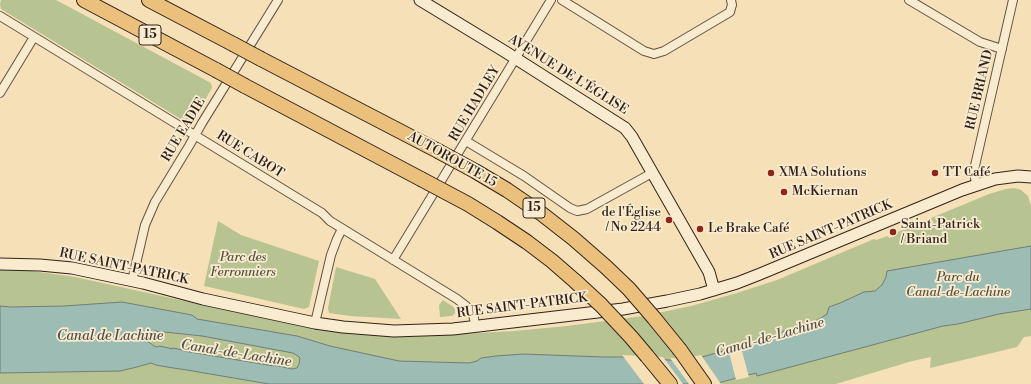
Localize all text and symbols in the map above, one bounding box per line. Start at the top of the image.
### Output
road number: 15 [139,25,161,45]
street label: AVENUE DE L'ÉGLISE [505,32,631,118]
street label: RUE BRIAND [963,48,997,132]
street label: RUE HADLEY [446,63,504,145]
street label: RUE EADIE [159,95,209,165]
street label: RUE CABOT [213,128,287,182]
street label: AUTOROUTE 15 [405,129,499,191]
place label: XMA Solutions [779,165,867,181]
place label: TT Café [943,165,991,181]
marker: XMA Solutions [766,168,776,178]
marker: TT Café [930,168,940,178]
place label: McKiernan [792,184,858,200]
marker: McKiernan [779,187,789,197]
street label: RUE SAINT-PATRICK [767,197,895,263]
road number: 15 [523,198,545,218]
place label: de l'Église / No 2244 [601,205,661,236]
marker: de l'Église / No 2244 [664,215,674,225]
place label: Saint-Patrick / Briand [901,217,980,248]
place label: Le Brake Café [708,221,790,237]
marker: Le Brake Café [695,224,705,234]
marker: Saint-Patrick / Briand [888,227,898,237]
street label: RUE SAINT-PATRICK [58,246,190,288]
park label: Parc des Ferronniers [210,250,276,281]
park label: Parc du Canal-de-Lachine [906,270,1010,301]
street label: RUE SAINT-PATRICK [456,290,588,322]
water label: Canal-de-Lachine [714,314,826,362]
water label: Canal de Lachine [57,329,163,345]
water label: Canal-de-Lachine [179,337,293,371]

